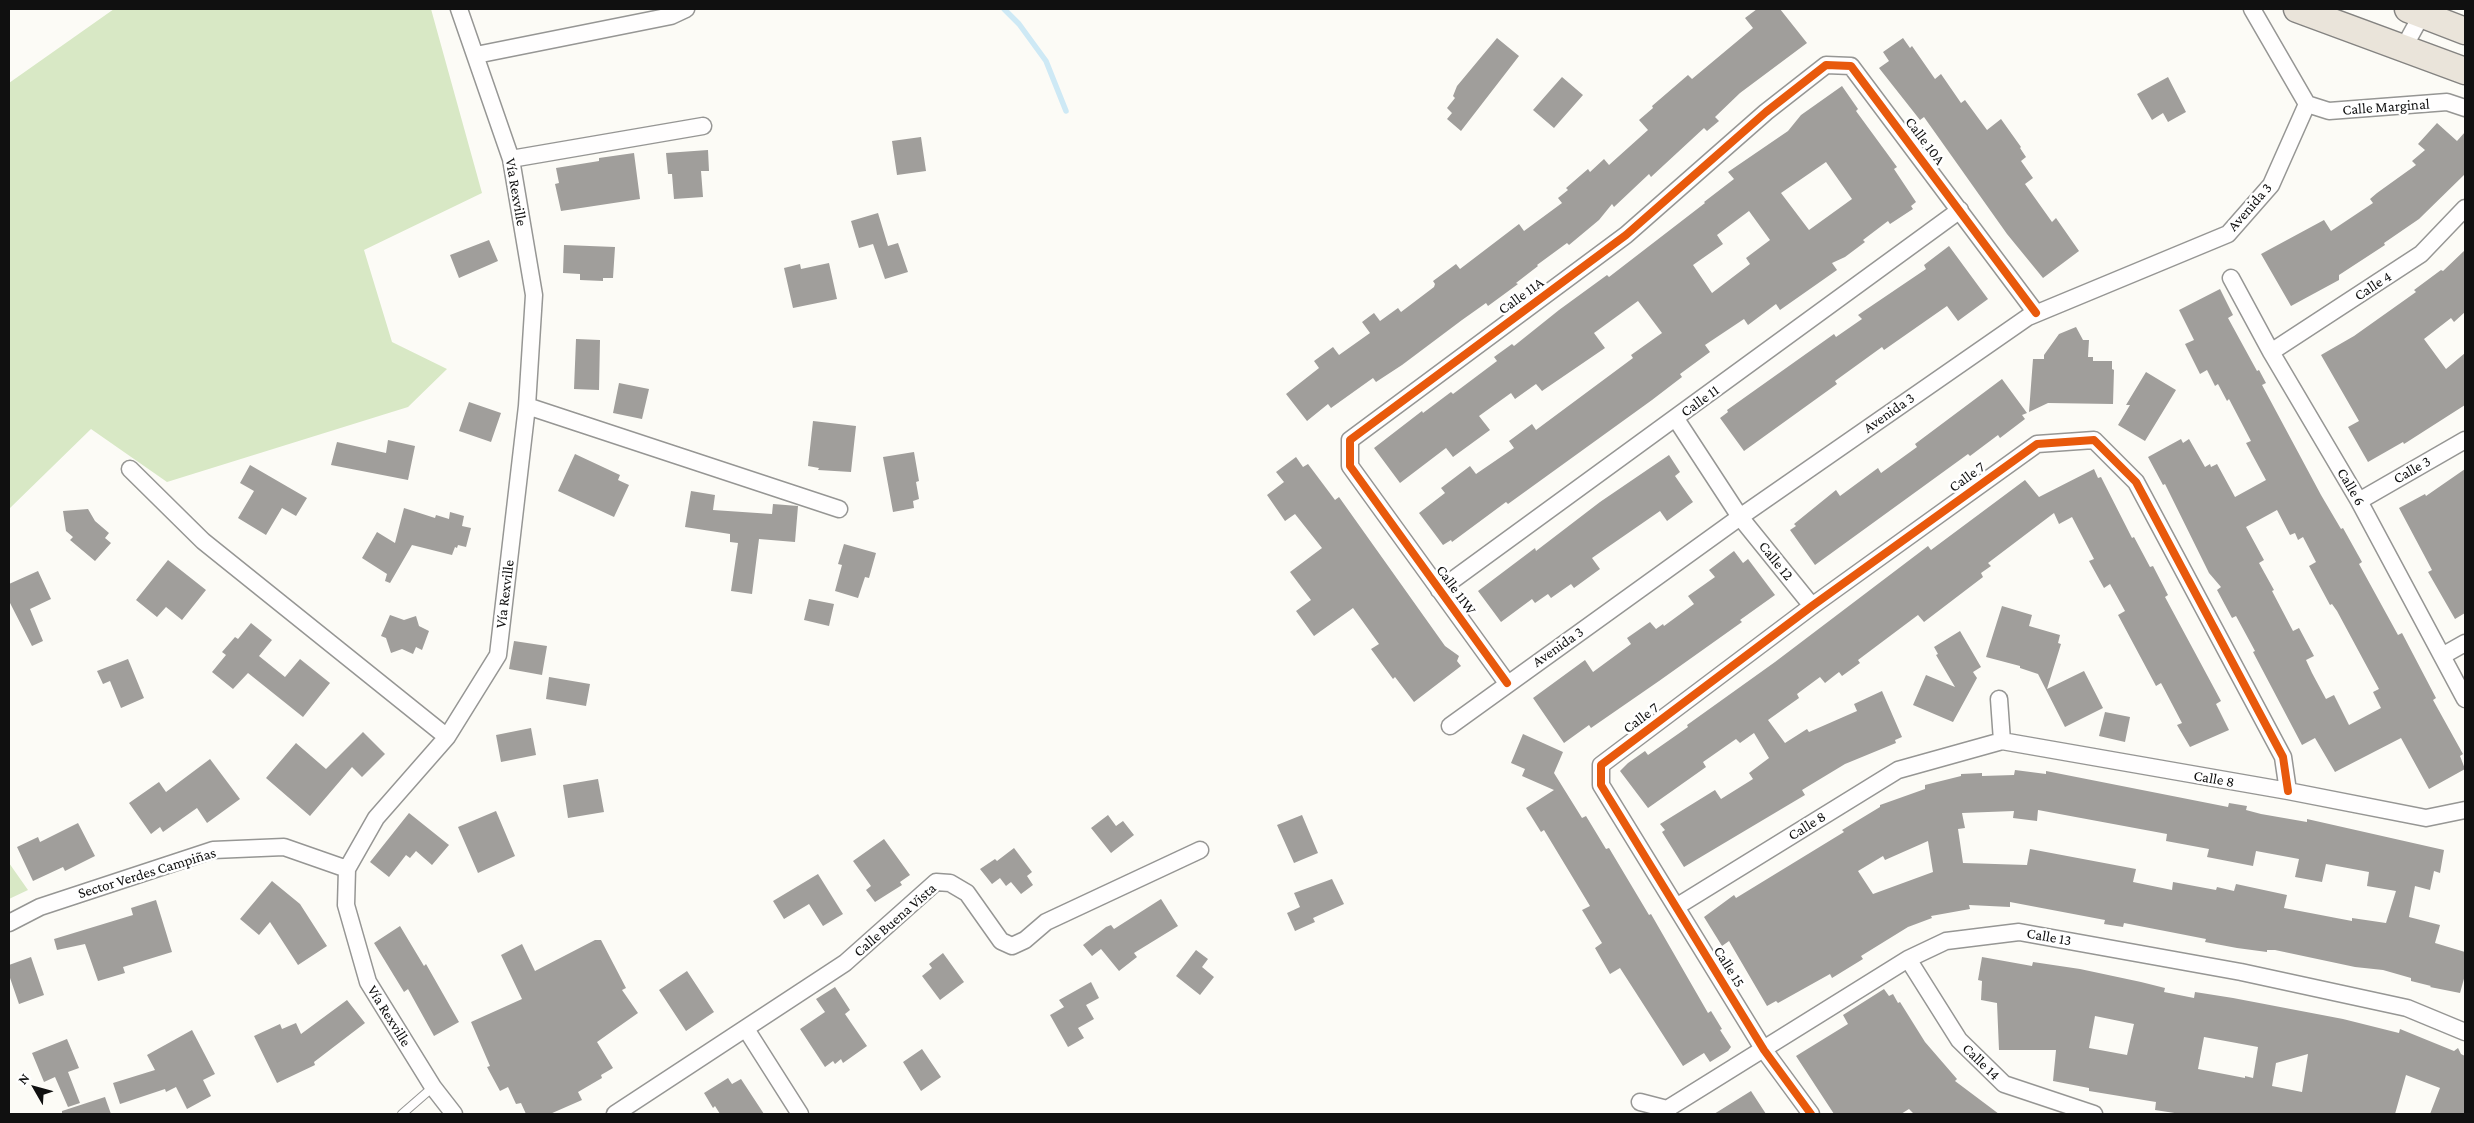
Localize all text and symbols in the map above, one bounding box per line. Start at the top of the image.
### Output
street label: Calle Marginal [2342,95,2430,119]
street label: Calle 10A [1901,114,1949,168]
street label: Vía Rexville [501,157,531,227]
street label: Avenida 3 [2224,179,2276,235]
street label: Calle 4 [2351,267,2395,305]
street label: Calle 11A [1495,274,1547,318]
street label: Calle 11 [1677,381,1723,421]
street label: Avenida 3 [1860,389,1918,437]
street label: Calle 3 [2390,452,2434,488]
street label: Calle 7 [1946,458,1988,496]
street label: Calle 6 [2333,465,2369,509]
street label: Calle 12 [1755,538,1797,584]
street label: Vía Rexville [492,559,518,629]
street label: Calle 11W [1432,562,1480,618]
street label: Avenida 3 [1529,623,1587,671]
street label: Calle 7 [1620,699,1662,737]
street label: Calle 8 [2192,767,2236,791]
street label: Calle 8 [1785,807,1829,845]
street label: Sector Verdes Campiñas [76,843,218,903]
street label: Calle Buena Vista [850,879,940,961]
street label: Calle 13 [2025,924,2073,950]
street label: Calle 15 [1709,943,1749,991]
street label: Vía Rexville [363,982,415,1050]
street label: Calle 14 [1958,1040,2004,1084]
north arrow [10,1063,60,1113]
text: N [14,1070,32,1087]

